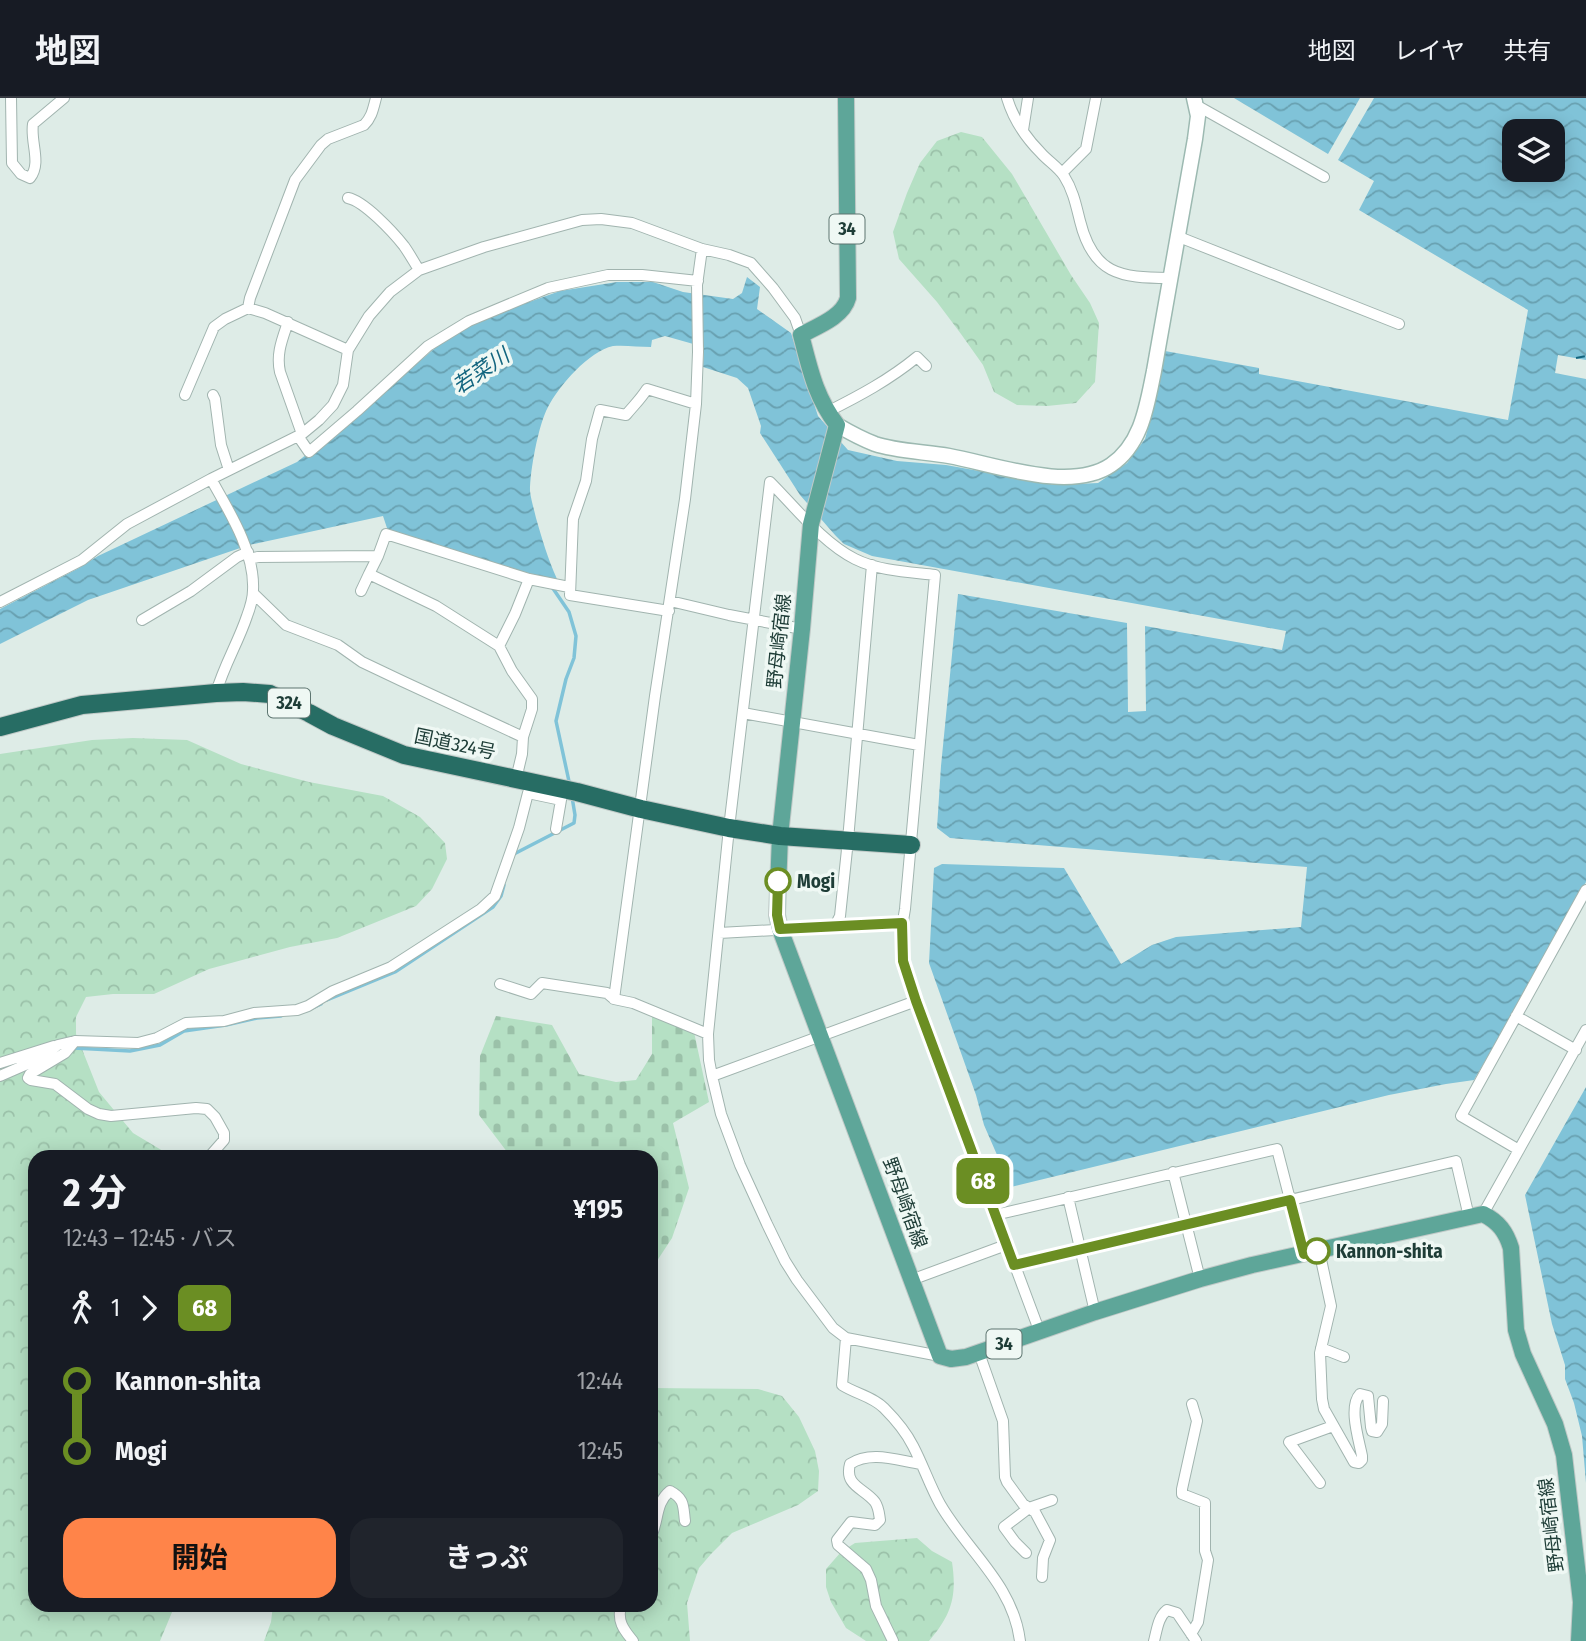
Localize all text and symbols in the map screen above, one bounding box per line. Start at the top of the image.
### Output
text: 地図 [35,31,101,71]
text: 地図 [1308,37,1356,65]
text: レイヤ [1394,37,1465,65]
text: 共有 [1503,37,1551,65]
map controls [1502,119,1565,182]
button: layers [1502,119,1565,182]
road number: 34 [830,214,864,244]
water label: 若菜川 [448,341,516,399]
street label: 野母崎宿線 [763,593,795,689]
road number: 324 [268,688,310,718]
street label: 国道324号 [412,724,498,764]
marker: Mogi [765,868,791,894]
place label: Mogi [797,870,835,893]
street label: 野母崎宿線 [878,1154,932,1252]
line badge: 68 [951,1158,1014,1204]
text: 68 [970,1167,996,1195]
text: 2 分 [63,1170,127,1216]
text: ¥195 [573,1194,623,1225]
text: 12:43 – 12:45 · バス [63,1224,237,1252]
marker: Kannon-shita [1304,1238,1330,1264]
place label: Kannon-shita [1336,1240,1443,1263]
icon: walk [63,1289,101,1327]
icon: forward [130,1289,168,1327]
text: 1 [111,1294,120,1322]
text: 68 [192,1294,217,1322]
road number: 34 [986,1330,1021,1358]
text: Kannon-shita [115,1366,261,1397]
text: 12:44 [577,1367,623,1395]
text: Mogi [115,1436,167,1467]
text: 12:45 [578,1437,623,1465]
street label: 野母崎宿線 [1534,1476,1568,1574]
button: 開始 [63,1518,336,1598]
button: きっぷ [350,1518,623,1598]

